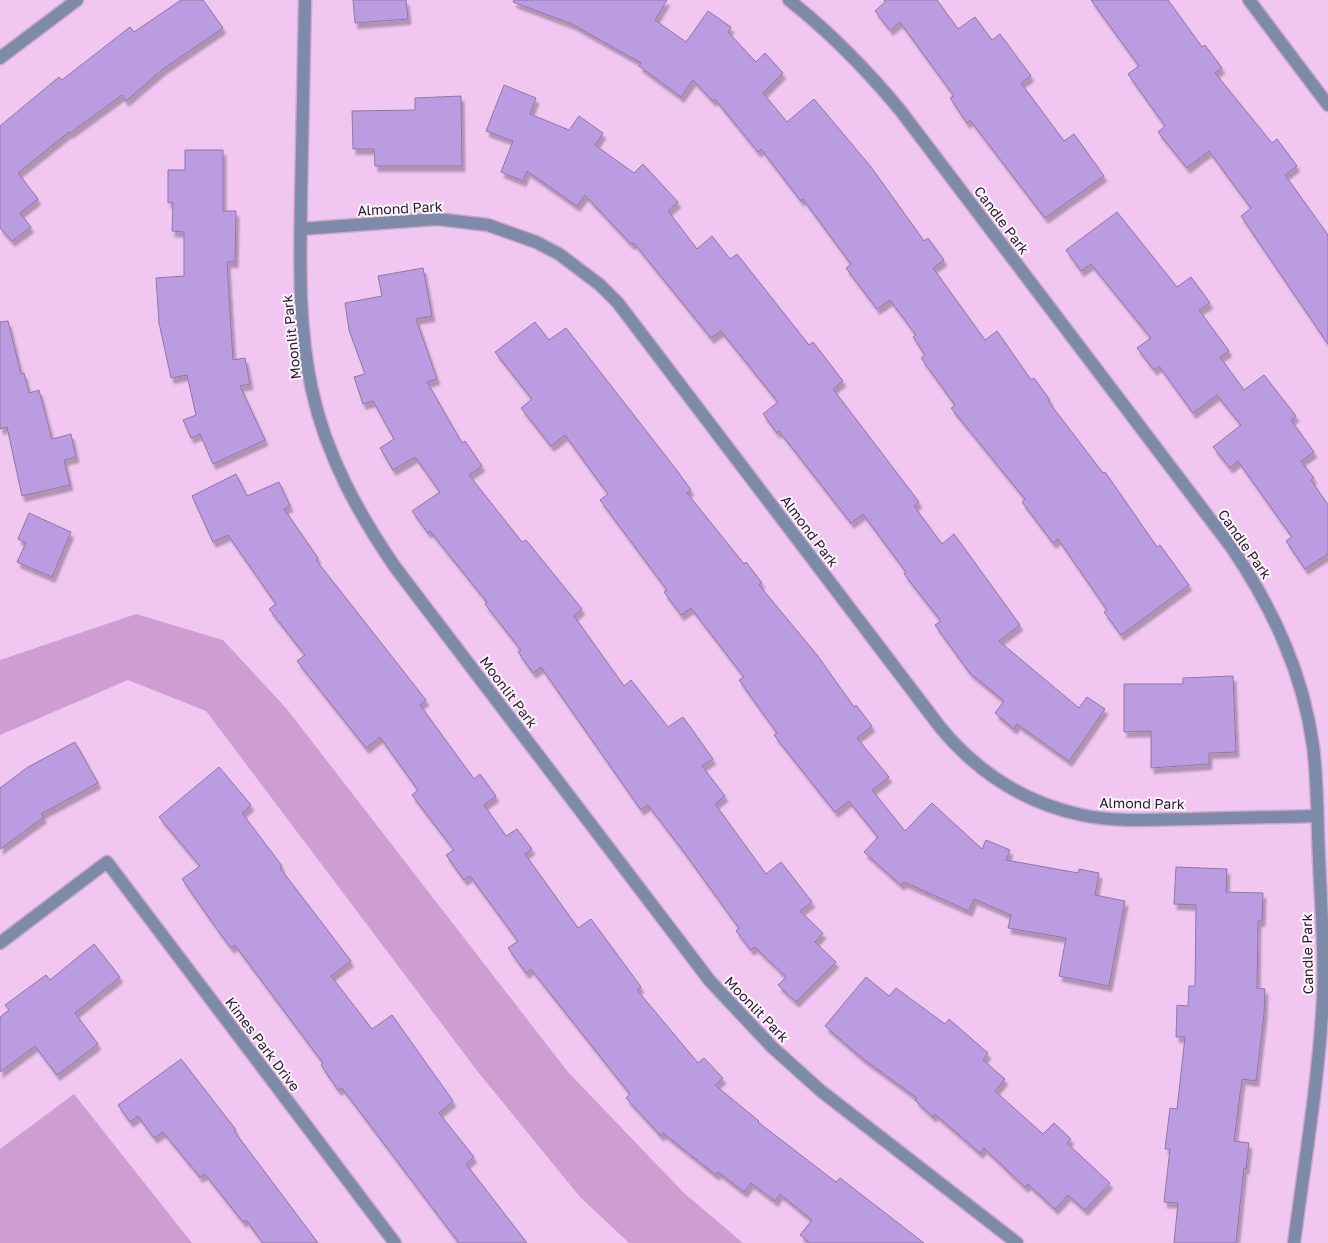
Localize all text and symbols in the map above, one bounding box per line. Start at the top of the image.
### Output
street label: Candle Park [971,183,1033,257]
street label: Almond Park [357,197,443,219]
street label: Moonlit Park [278,294,304,380]
street label: Almond Park [778,492,843,570]
street label: Candle Park [1215,506,1275,582]
street label: Moonlit Park [477,653,541,731]
street label: Almond Park [1099,794,1185,812]
street label: Candle Park [1298,913,1316,995]
street label: Moonlit Park [721,972,793,1046]
street label: Kimes Park Drive [222,994,304,1094]

